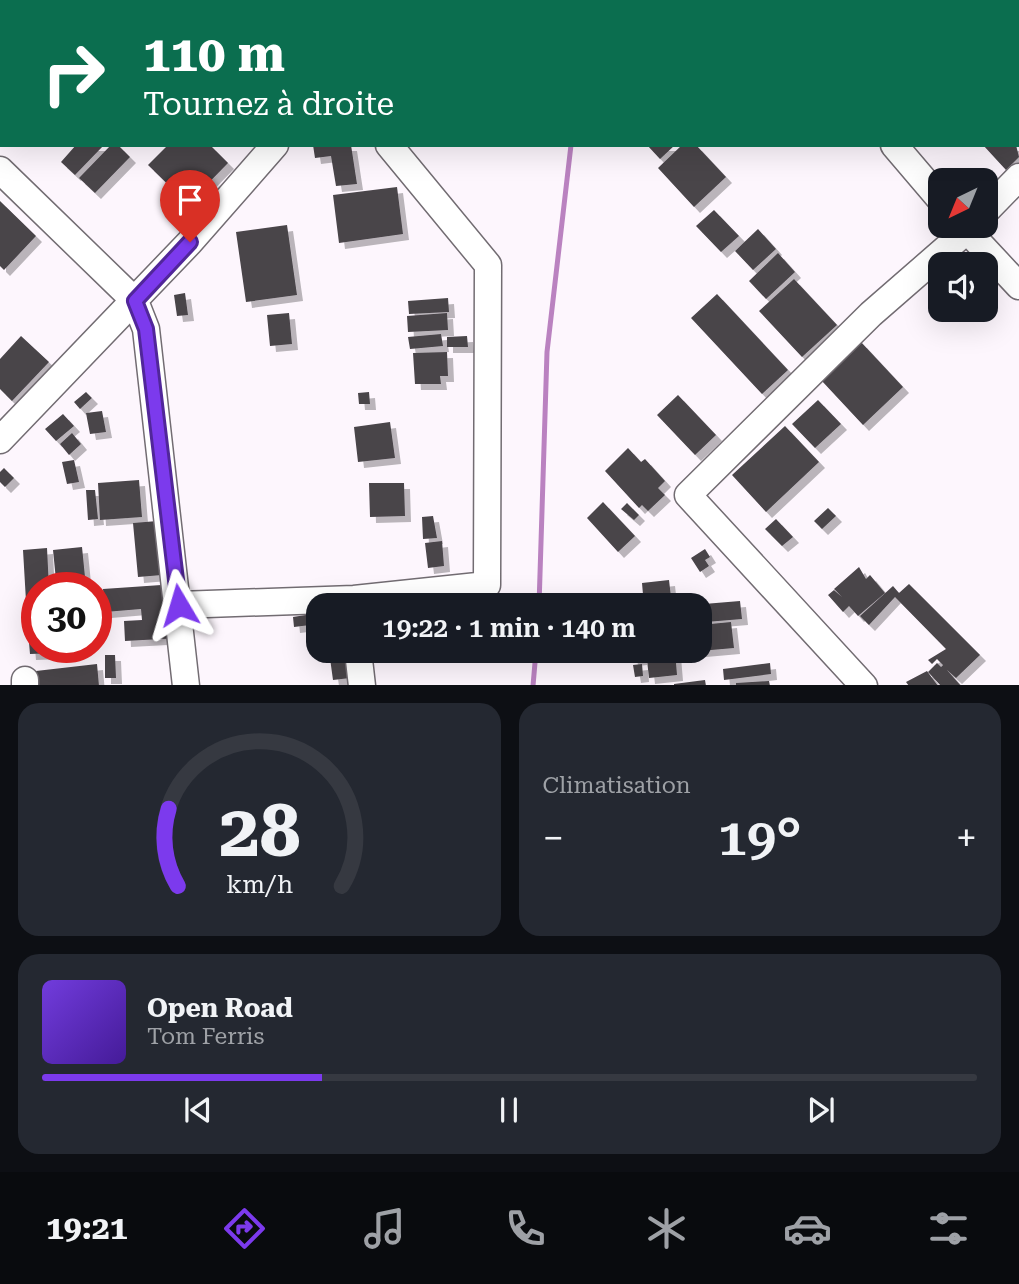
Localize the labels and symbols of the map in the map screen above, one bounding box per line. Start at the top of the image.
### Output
north arrow [928,168,998,238]
pin [160,170,220,242]
position arrow [142,568,216,642]
speed limit sign: 30 [21,572,112,663]

